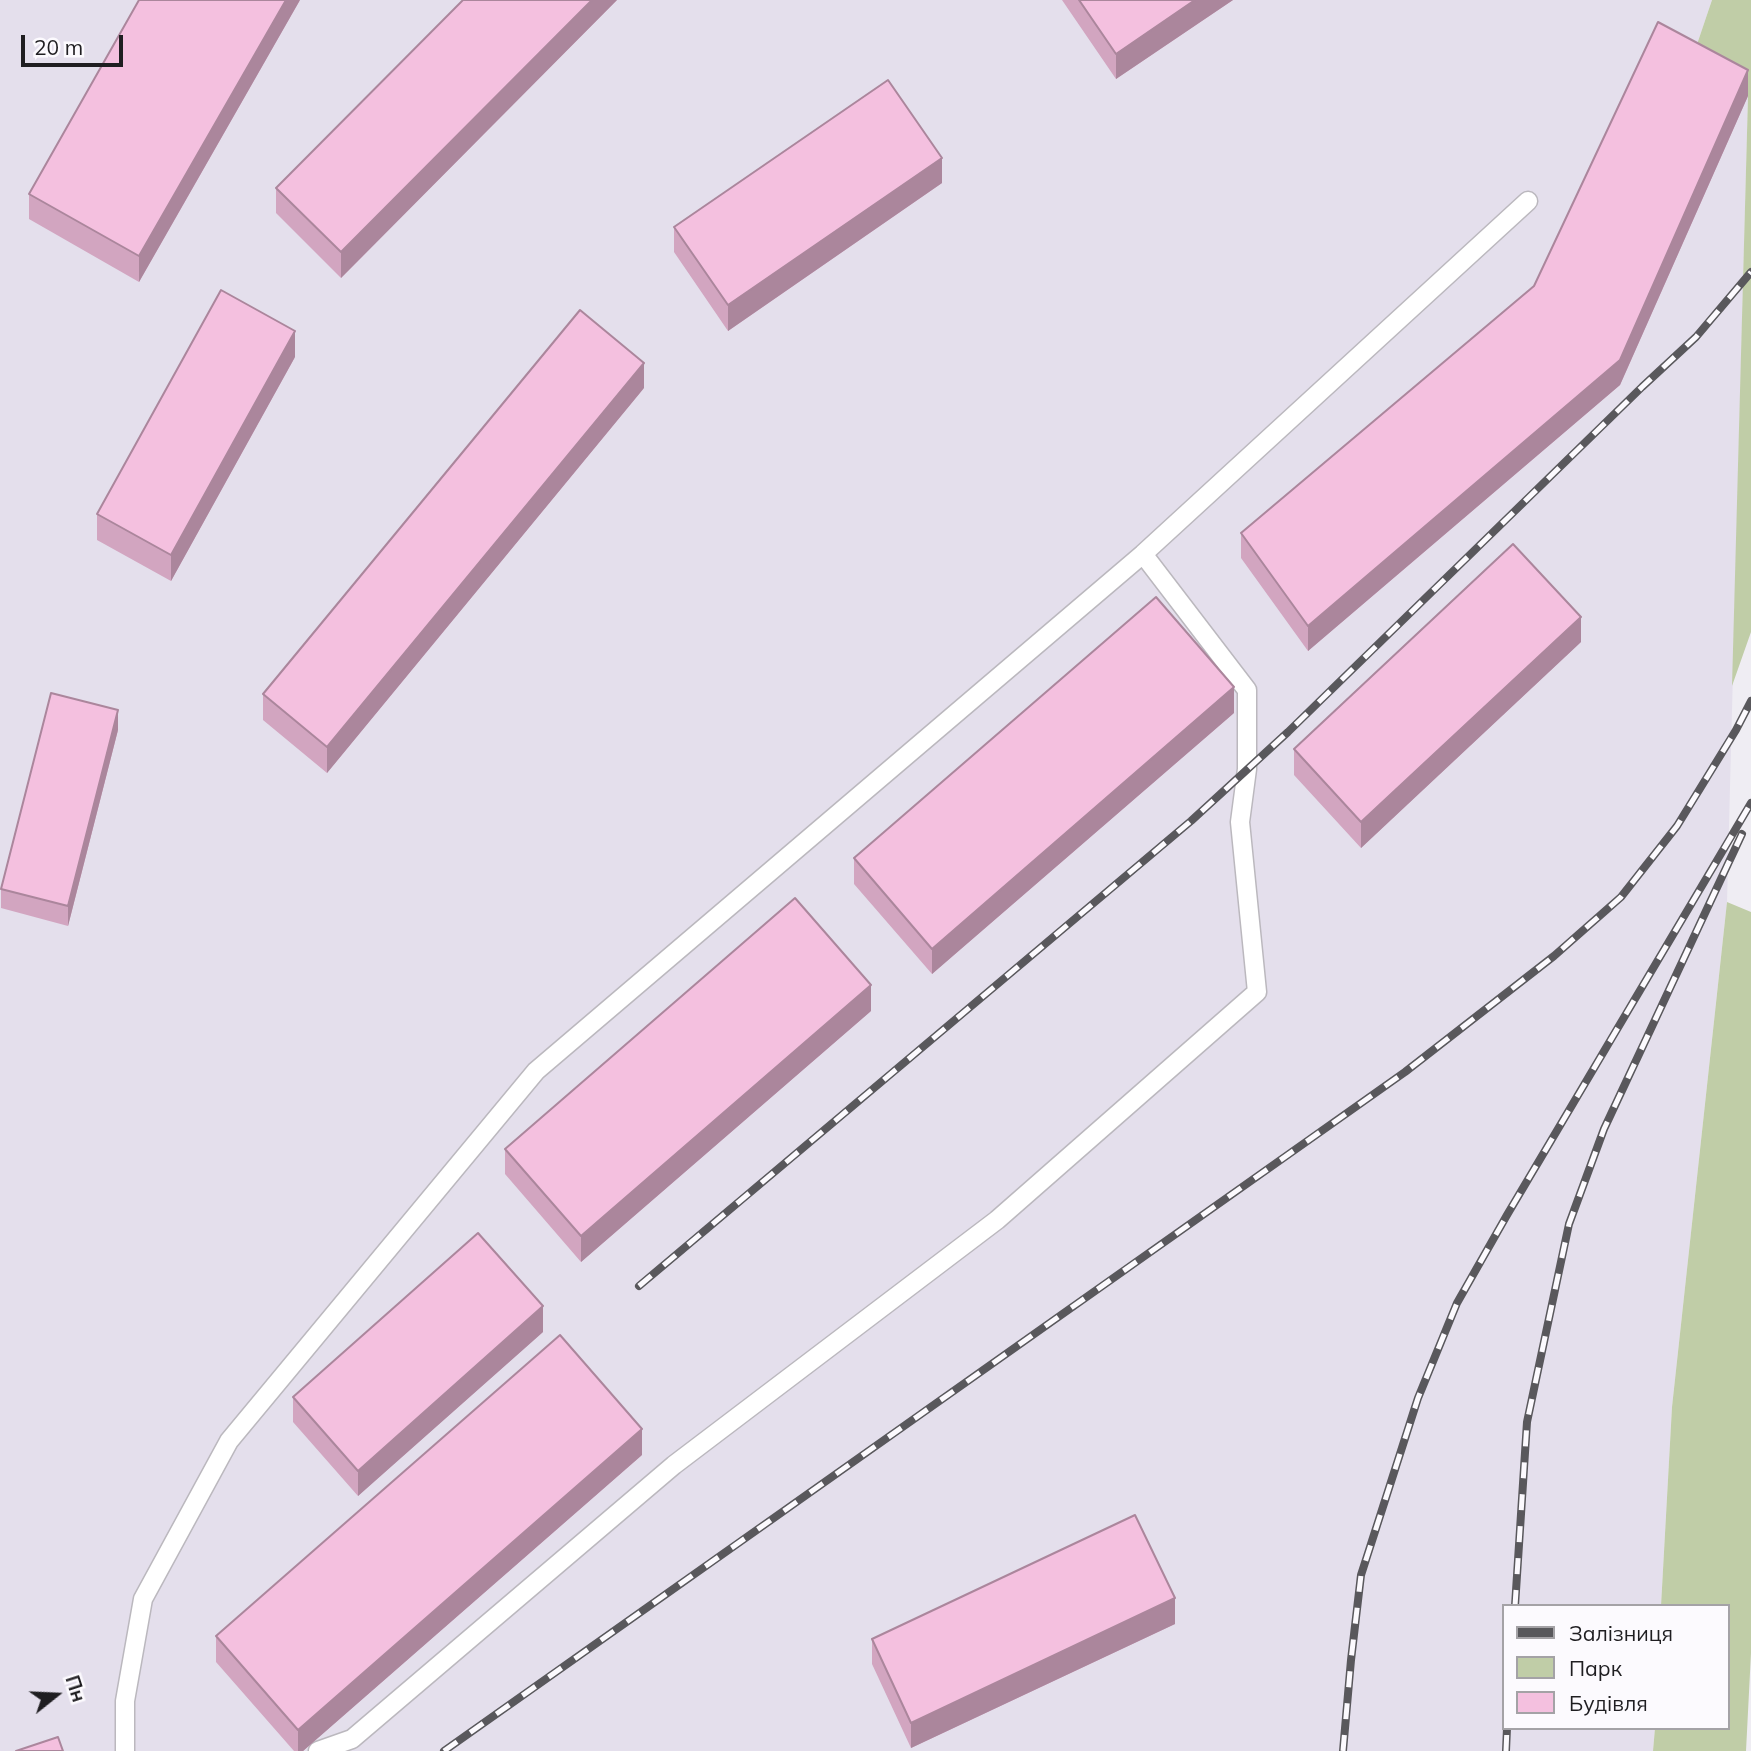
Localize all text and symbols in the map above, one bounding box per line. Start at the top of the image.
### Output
scale bar [24,21,126,65]
text: 20 m [34,34,83,60]
legend [1502,1604,1730,1730]
text: Залізниця [1569,1620,1673,1646]
text: Парк [1569,1655,1622,1681]
north arrow [21,1660,91,1730]
text: Пн [60,1672,91,1705]
text: Будівля [1569,1690,1648,1716]

